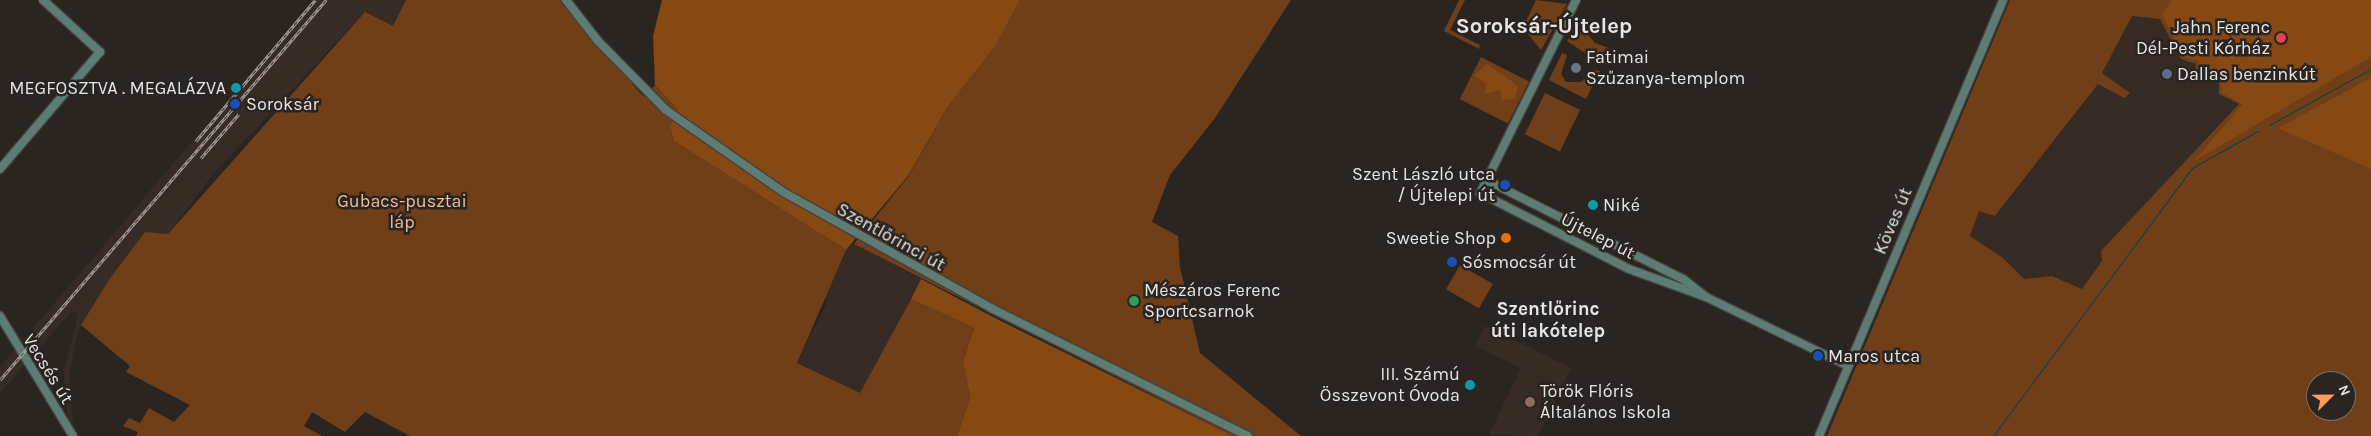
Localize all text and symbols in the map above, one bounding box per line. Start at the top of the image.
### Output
district label: Soroksár-Újtelep [1456,14,1632,40]
place label: Jahn Ferenc Dél-Pesti Kórház [2136,17,2270,59]
marker: Jahn Ferenc Dél-Pesti Kórház [2274,31,2288,45]
place label: Fatimai Szűzanya-templom [1586,47,1745,90]
marker: Fatimai Szűzanya-templom [1570,62,1582,74]
place label: Dallas benzinkút [2177,63,2316,85]
marker: Dallas benzinkút [2161,68,2173,80]
place label: MEGFOSZTVA . MEGALÁZVA [9,77,226,99]
marker: MEGFOSZTVA . MEGALÁZVA [230,82,242,94]
place label: Soroksár [246,93,319,115]
marker: Soroksár [228,97,242,111]
place label: Szent László utca / Újtelepi út [1352,164,1495,206]
marker: Szent László utca / Újtelepi út [1499,179,1511,191]
street label: Köves út [1869,184,1917,258]
park label: Gubacs-pusztai láp [337,191,467,233]
place label: Niké [1603,194,1640,216]
street label: Szentlőrinci út [833,198,949,276]
marker: Niké [1587,199,1599,211]
street label: Újtelep út [1557,208,1639,264]
place label: Sweetie Shop [1386,227,1496,249]
marker: Sweetie Shop [1500,232,1512,244]
place label: Sósmocsár út [1462,251,1576,273]
marker: Sósmocsár út [1446,256,1458,268]
place label: Mészáros Ferenc Sportcsarnok [1144,280,1281,322]
marker: Mészáros Ferenc Sportcsarnok [1128,295,1140,307]
district label: Szentlőrinc úti lakótelep [1491,299,1605,343]
street label: Vecsés út [18,330,78,408]
place label: Maros utca [1828,345,1920,367]
marker: Maros utca [1812,350,1824,362]
place label: III. Számú Összevont Óvoda [1320,364,1460,406]
north arrow [2306,371,2356,421]
marker: III. Számú Összevont Óvoda [1464,379,1476,391]
place label: Török Flóris Általános Iskola [1540,381,1671,424]
text: N [2335,382,2354,398]
marker: Török Flóris Általános Iskola [1524,396,1536,408]

